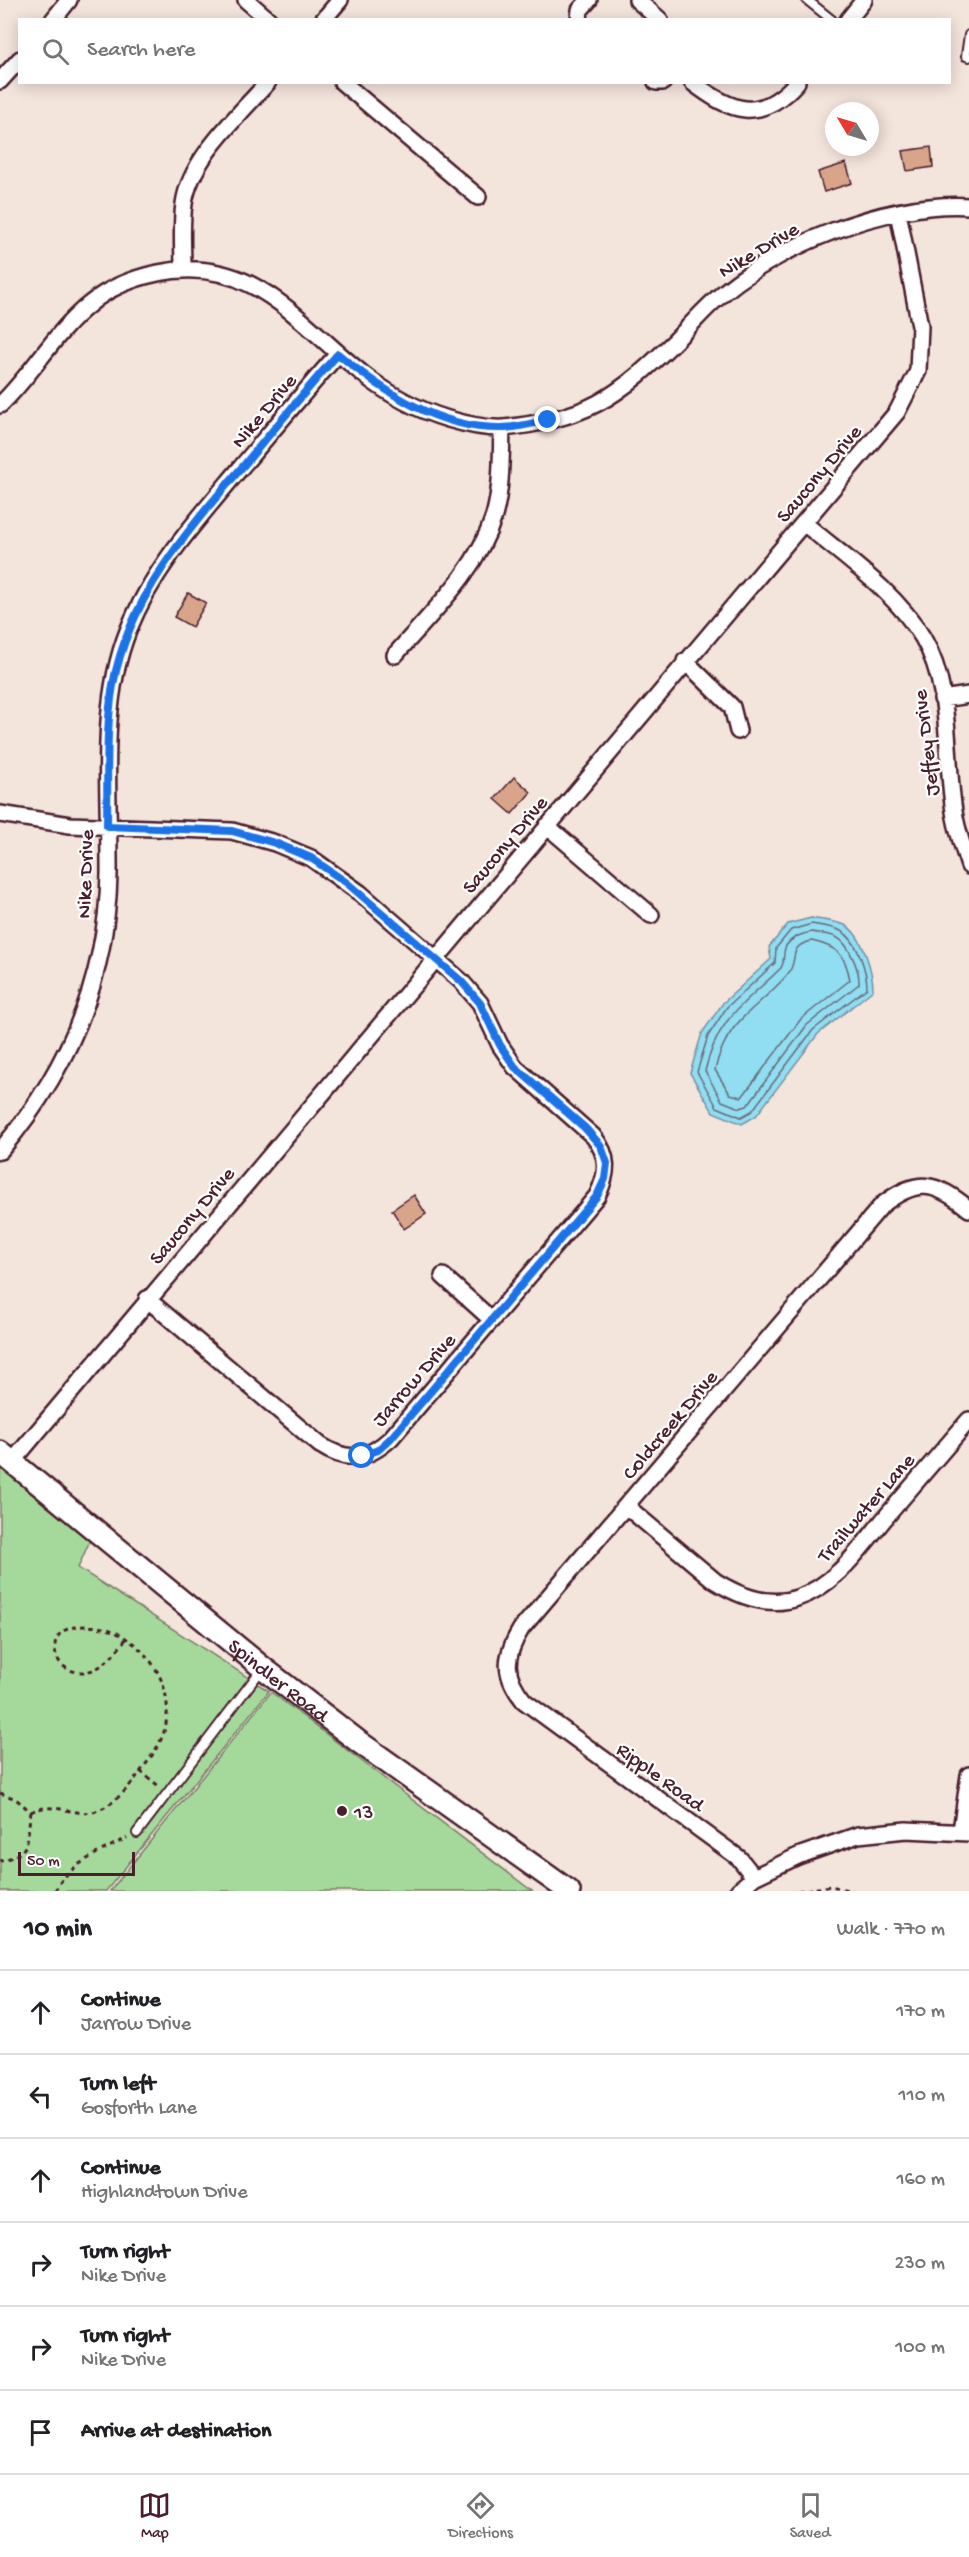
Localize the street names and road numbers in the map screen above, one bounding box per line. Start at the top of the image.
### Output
street label: Nike Drive [715,218,805,286]
street label: Nike Drive [227,369,305,454]
street label: Saucony Drive [772,420,870,529]
street label: Jeffey Drive [909,687,947,797]
street label: Saucony Drive [458,791,556,900]
street label: Nike Drive [73,828,102,919]
street label: Saucony Drive [145,1162,243,1271]
street label: Jarrow Drive [368,1329,464,1433]
street label: Coldcreek Drive [619,1365,726,1486]
street label: Trailwater Lane [813,1449,923,1570]
street label: Spindler Road [221,1635,333,1731]
street label: Ripple Road [610,1739,709,1820]

